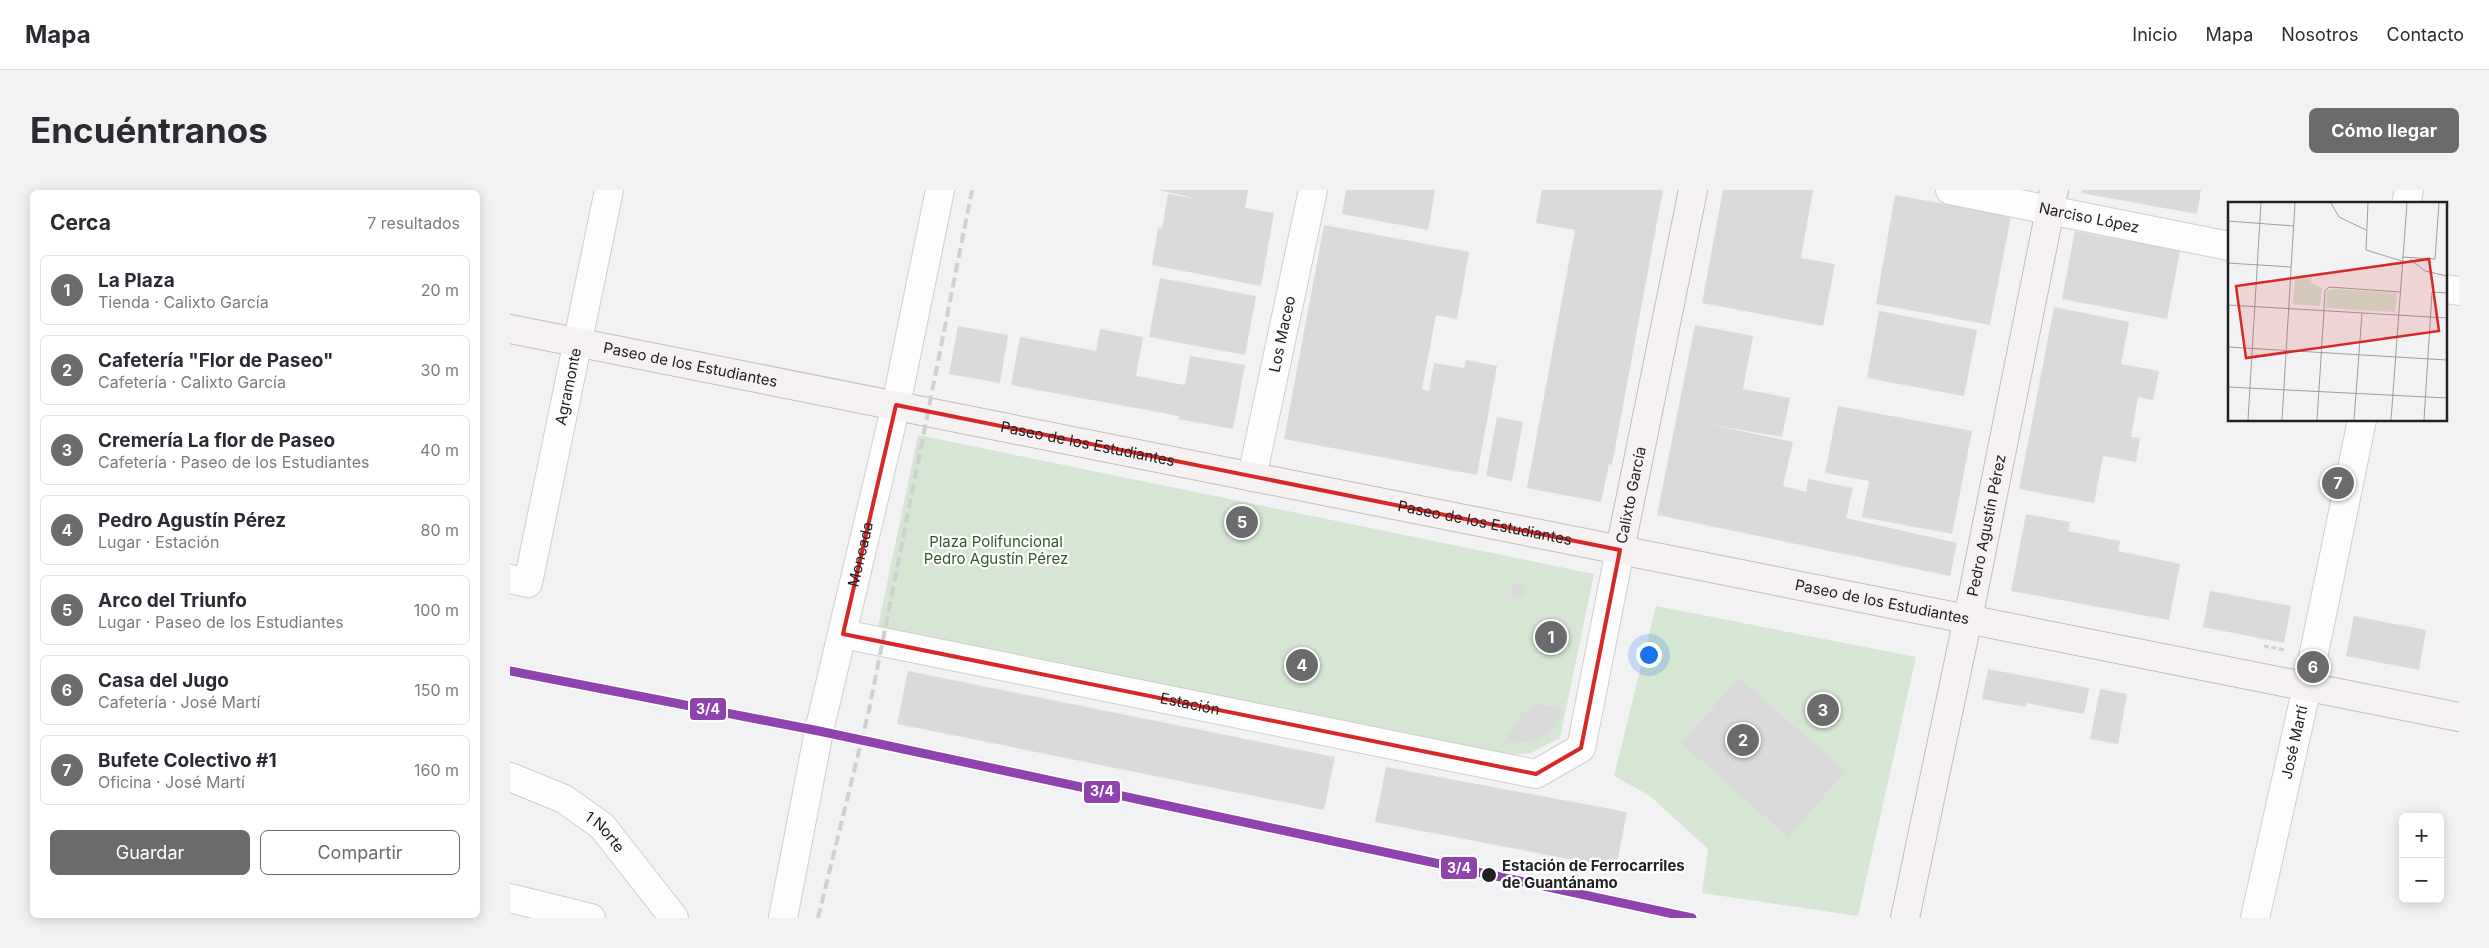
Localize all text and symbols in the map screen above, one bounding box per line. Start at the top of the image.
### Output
text: Mapa [25,20,91,49]
text: Inicio [2132,24,2178,45]
text: Mapa [2206,24,2253,45]
text: Nosotros [2281,24,2359,45]
text: Contacto [2387,24,2464,45]
button: Cómo llegar [2309,108,2459,153]
text: Encuéntranos [30,109,268,151]
street label: Narciso López [2037,198,2141,237]
inset map [2228,202,2446,421]
text: Cerca [50,210,111,235]
text: 7 resultados [367,213,460,233]
text: La Plaza [98,269,175,292]
text: 1 [64,280,70,300]
text: 20 m [421,280,459,300]
text: Tienda · Calixto García [98,292,269,312]
street label: Los Maceo [1264,294,1299,374]
street label: Paseo de los Estudiantes [602,338,779,391]
street label: Agramonte [551,346,585,427]
text: Cafetería "Flor de Paseo" [98,349,334,372]
text: 2 [62,360,72,380]
text: 30 m [421,360,459,380]
text: Cafetería · Calixto García [98,372,286,392]
street label: Paseo de los Estudiantes [999,417,1177,470]
text: Cremería La flor de Paseo [98,429,335,452]
text: 3 [62,440,72,460]
text: 40 m [420,440,459,460]
street label: Calixto García [1612,445,1650,545]
text: Cafetería · Paseo de los Estudiantes [98,452,369,472]
street label: Pedro Agustín Pérez [1963,453,2010,598]
pin: 7 [2322,464,2354,502]
street label: Paseo de los Estudiantes [1396,496,1574,549]
pin: 5 [1226,503,1258,541]
text: Pedro Agustín Pérez [98,509,286,532]
text: 4 [62,520,72,540]
text: 80 m [420,520,459,540]
street label: Moncada [843,520,877,589]
text: Lugar · Estación [98,532,219,552]
park label: Plaza Polifuncional Pedro Agustín Pérez [924,532,1068,568]
street label: Paseo de los Estudiantes [1793,575,1971,628]
text: Arco del Triunfo [98,589,247,612]
text: 5 [62,600,72,620]
text: 100 m [414,600,459,620]
text: Lugar · Paseo de los Estudiantes [98,612,344,632]
pin: 1 [1535,618,1567,656]
your location [1636,642,1662,668]
pin: 4 [1286,646,1318,684]
pin: 6 [2297,648,2329,686]
text: Casa del Jugo [98,669,229,692]
text: 6 [62,680,72,700]
text: 150 m [414,680,459,700]
street label: Estación [1159,688,1222,719]
pin: 3 [1807,691,1839,729]
text: Cafetería · José Martí [98,692,260,712]
line badge: 3/4 [689,697,727,721]
text: 3/4 [696,700,720,717]
street label: José Martí [2277,703,2312,781]
pin: 2 [1727,721,1759,759]
text: Bufete Colectivo #1 [98,749,277,772]
text: 7 [62,760,72,780]
text: 160 m [414,760,459,780]
text: Oficina · José Martí [98,772,245,792]
line badge: 3/4 [1083,780,1121,804]
text: 3/4 [1090,782,1114,799]
street label: 1 Norte [581,807,629,856]
map controls [2399,813,2444,903]
button: + [2399,813,2444,858]
button: Guardar [50,830,250,875]
button: Compartir [260,830,460,875]
line badge: 3/4 [1440,856,1478,880]
place label: Estación de Ferrocarriles de Guantánamo [1502,856,1685,892]
button: − [2399,858,2444,903]
text: 3/4 [1447,859,1471,876]
marker: Estación de Ferrocarriles de Guantánamo [1480,866,1498,884]

